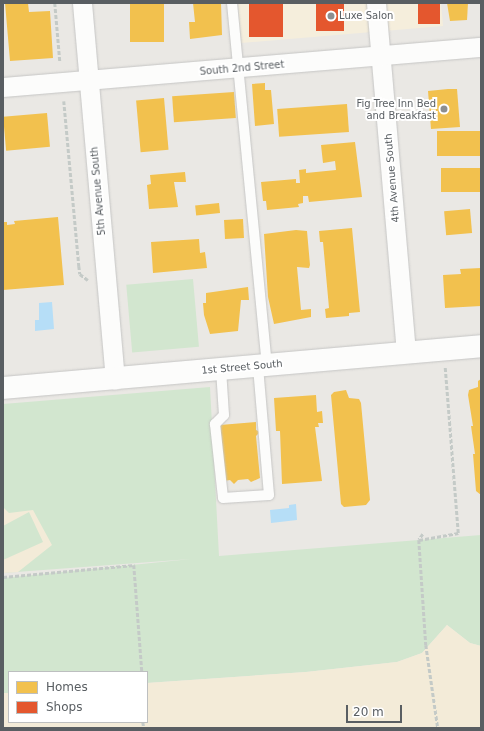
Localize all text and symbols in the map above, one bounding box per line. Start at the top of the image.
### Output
place label: Luxe Salon [339,10,393,22]
marker: Luxe Salon [326,11,336,21]
street label: South 2nd Street [199,58,285,78]
place label: Fig Tree Inn Bed and Breakfast [356,97,436,120]
marker: Fig Tree Inn Bed and Breakfast [439,104,449,114]
street label: 4th Avenue South [382,133,402,223]
street label: 5th Avenue South [88,146,108,236]
street label: 1st Street South [201,357,283,377]
legend [8,671,148,723]
text: Homes [46,680,88,694]
scale bar [348,697,404,723]
text: Shops [46,700,82,714]
text: 20 m [353,705,384,719]

